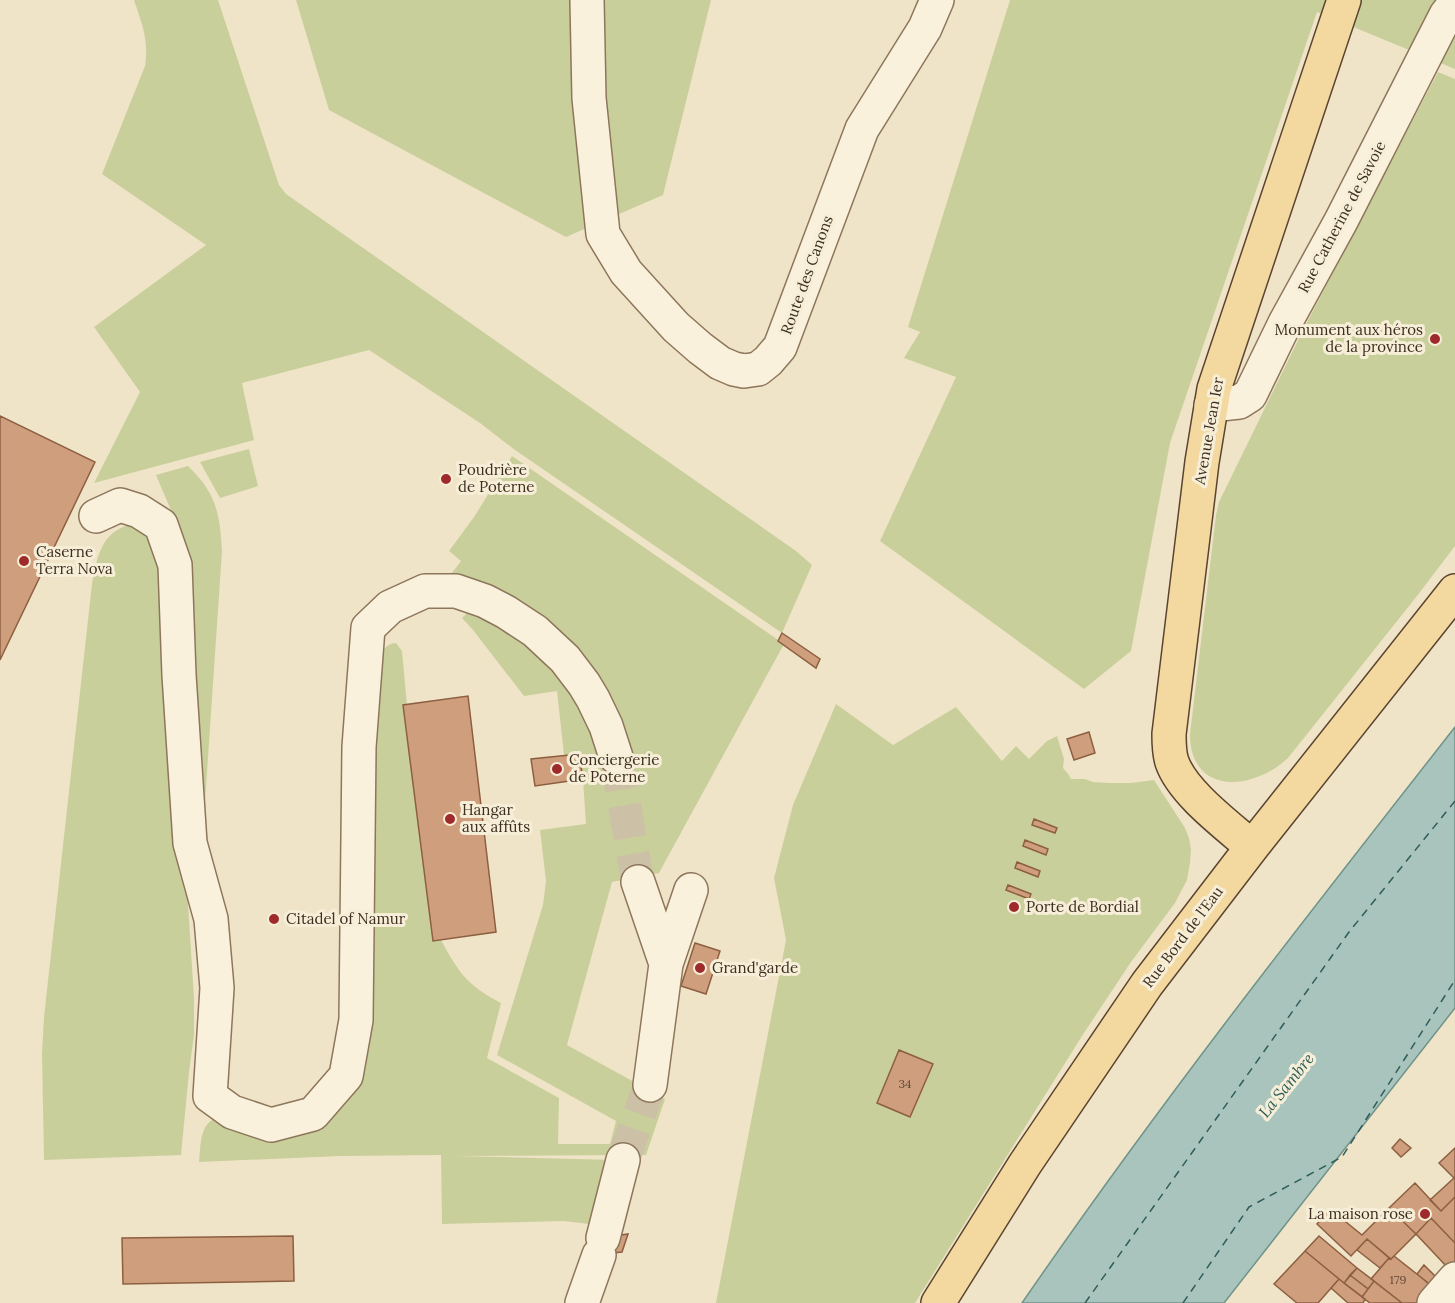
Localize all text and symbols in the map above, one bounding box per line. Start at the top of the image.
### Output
street label: Rue Catherine de Savoie [1293,138,1390,296]
street label: Route des Canons [776,213,837,337]
place label: Monument aux héros de la province [1275,320,1423,356]
marker: Monument aux héros de la province [1428,332,1442,346]
street label: Avenue Jean Ier [1190,375,1227,487]
place label: Poudrière de Poterne [458,460,534,496]
marker: Poudrière de Poterne [439,472,453,486]
place label: Caserne Terra Nova [36,542,113,578]
marker: Caserne Terra Nova [17,554,31,568]
place label: Conciergerie de Poterne [569,750,659,786]
marker: Conciergerie de Poterne [550,762,564,776]
place label: Hangar aux affûts [462,800,530,836]
marker: Hangar aux affûts [443,812,457,826]
street label: Rue Bord de l'Eau [1138,882,1227,991]
place label: Porte de Bordial [1026,897,1139,916]
marker: Porte de Bordial [1007,900,1021,914]
place label: Citadel of Namur [286,909,406,928]
marker: Citadel of Namur [267,912,281,926]
place label: Grand'garde [712,958,798,977]
marker: Grand'garde [693,961,707,975]
water label: La Sambre [1254,1049,1318,1121]
house number: 34 [898,1076,912,1091]
place label: La maison rose [1308,1204,1413,1223]
marker: La maison rose [1418,1207,1432,1221]
house number: 179 [1390,1272,1406,1287]

